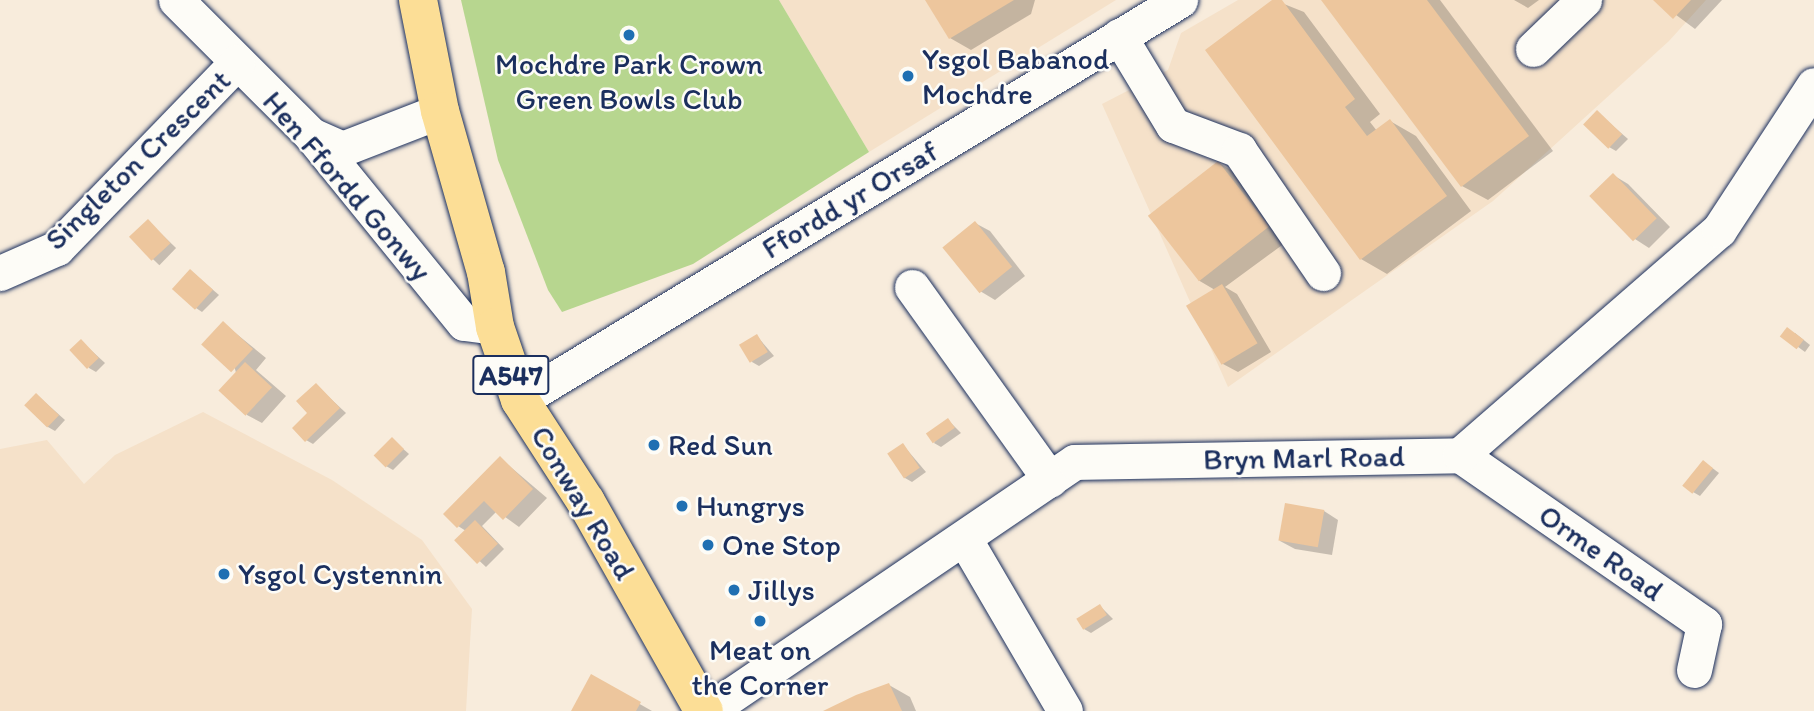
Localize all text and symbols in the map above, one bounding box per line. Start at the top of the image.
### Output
marker: Mochdre Park Crown Green Bowls Club [621,27,637,43]
place label: Ysgol Babanod Mochdre [922,41,1110,111]
place label: Mochdre Park Crown Green Bowls Club [495,46,763,116]
street label: Singleton Crescent [38,62,238,258]
marker: Ysgol Babanod Mochdre [900,68,916,84]
street label: Hen Ffordd Gonwy [255,84,439,288]
street label: Ffordd yr Orsaf [756,133,944,267]
road number: A547 [471,350,551,400]
street label: Conway Road [523,420,643,586]
place label: Red Sun [668,427,774,463]
marker: Red Sun [646,437,662,453]
street label: Bryn Marl Road [1204,438,1404,478]
place label: Hungrys [696,488,805,524]
street label: Orme Road [1532,497,1670,609]
marker: Hungrys [674,498,690,514]
place label: One Stop [722,527,840,563]
marker: One Stop [700,537,716,553]
place label: Ysgol Cystennin [238,556,442,592]
marker: Ysgol Cystennin [216,566,232,582]
place label: Jillys [748,572,815,608]
marker: Jillys [726,582,742,598]
marker: Meat on the Corner [752,613,768,629]
place label: Meat on the Corner [692,632,828,702]

